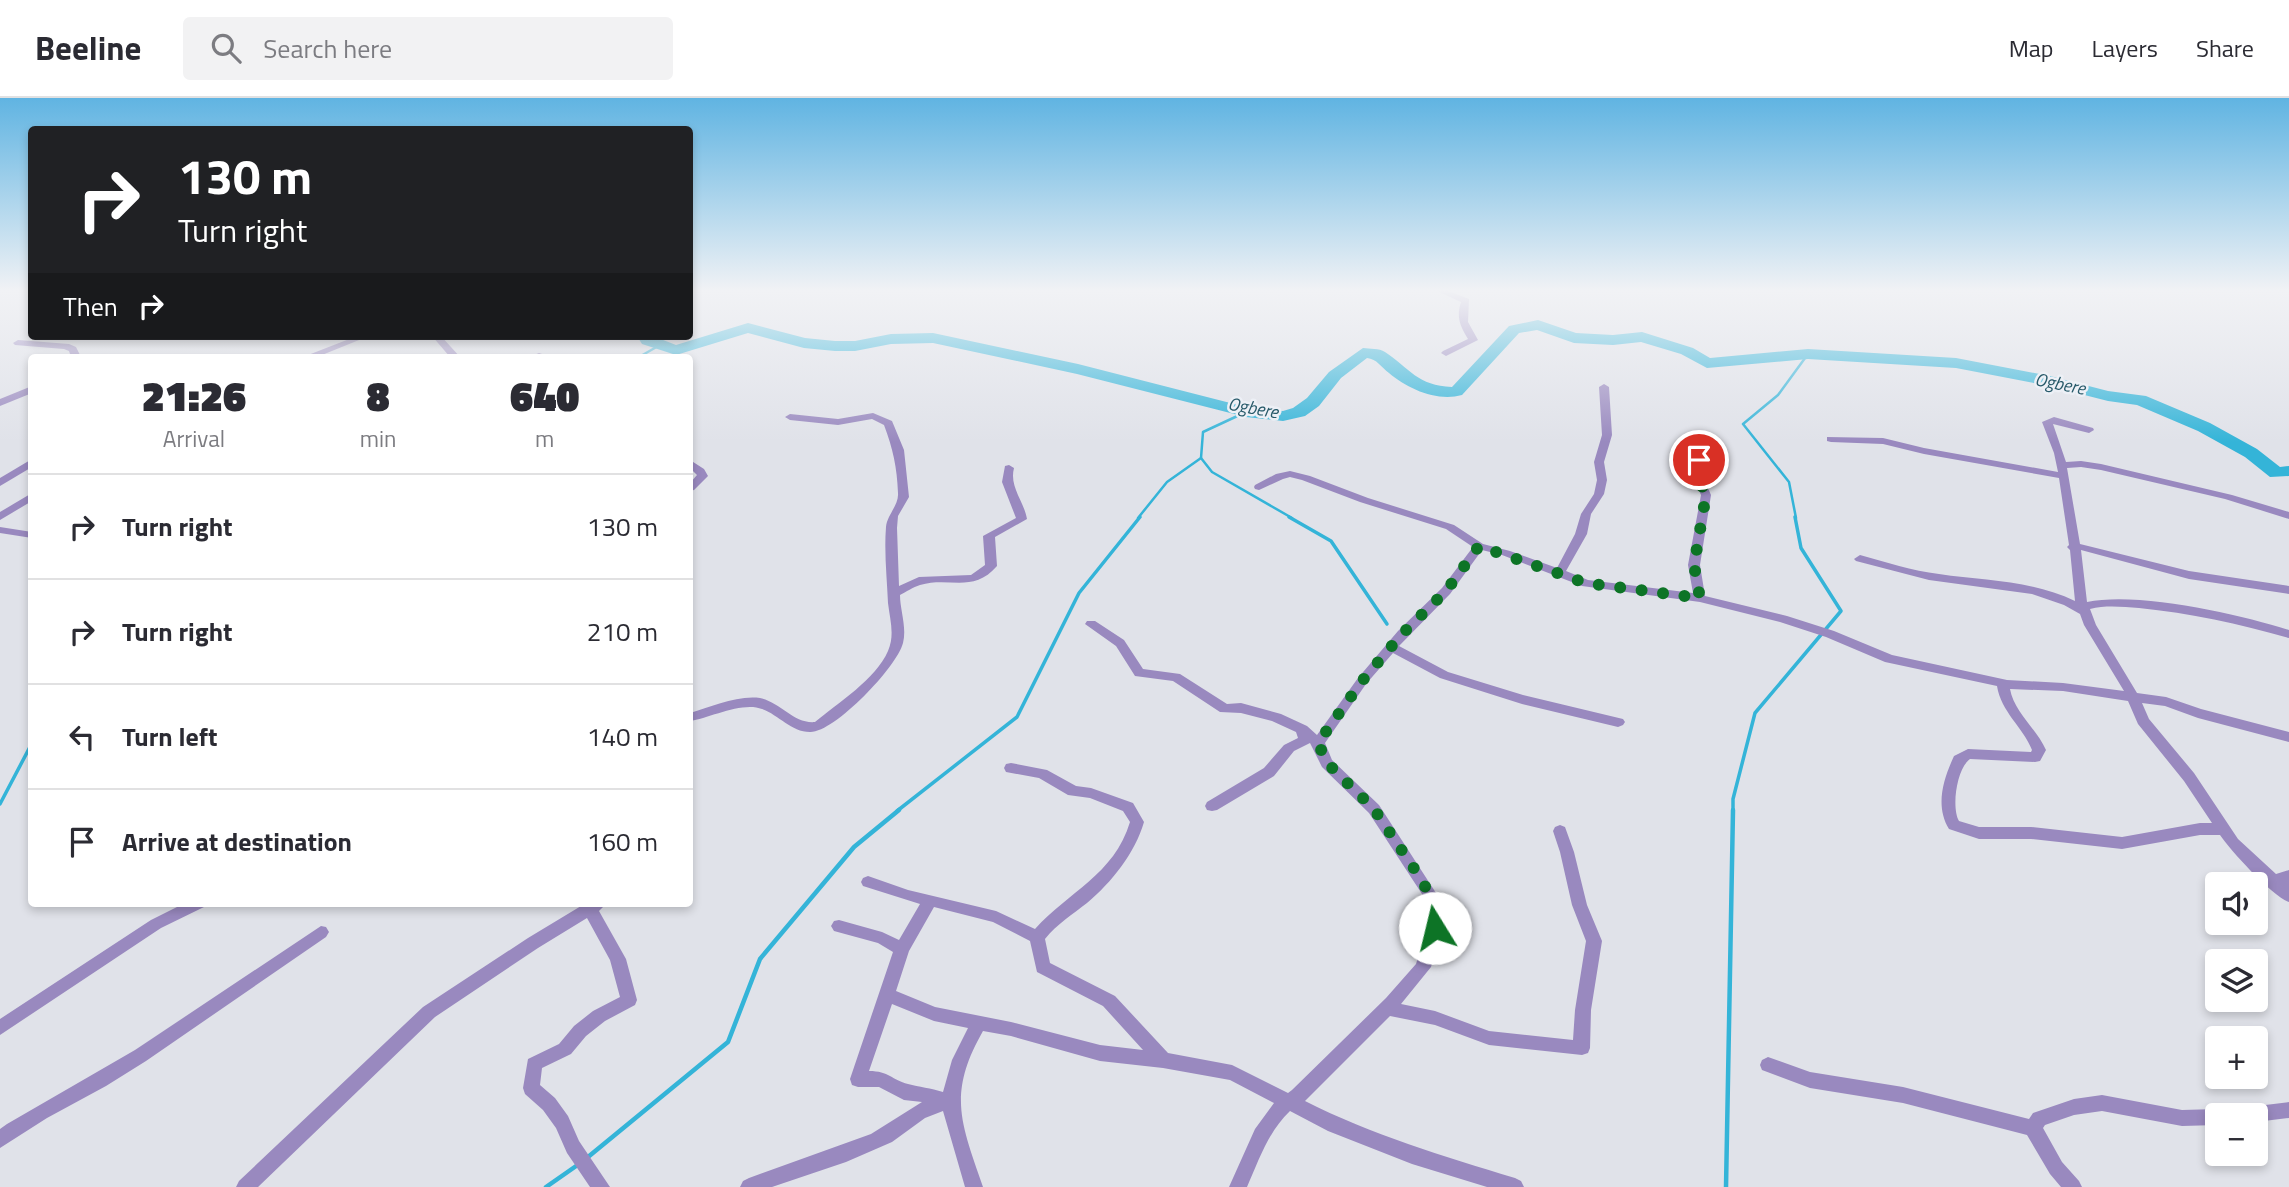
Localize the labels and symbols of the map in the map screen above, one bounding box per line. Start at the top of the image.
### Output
water label: Ogbere [2033,365,2089,402]
water label: Ogbere [1226,390,1282,426]
pin [1669,430,1729,490]
position arrow [1398,891,1472,965]

